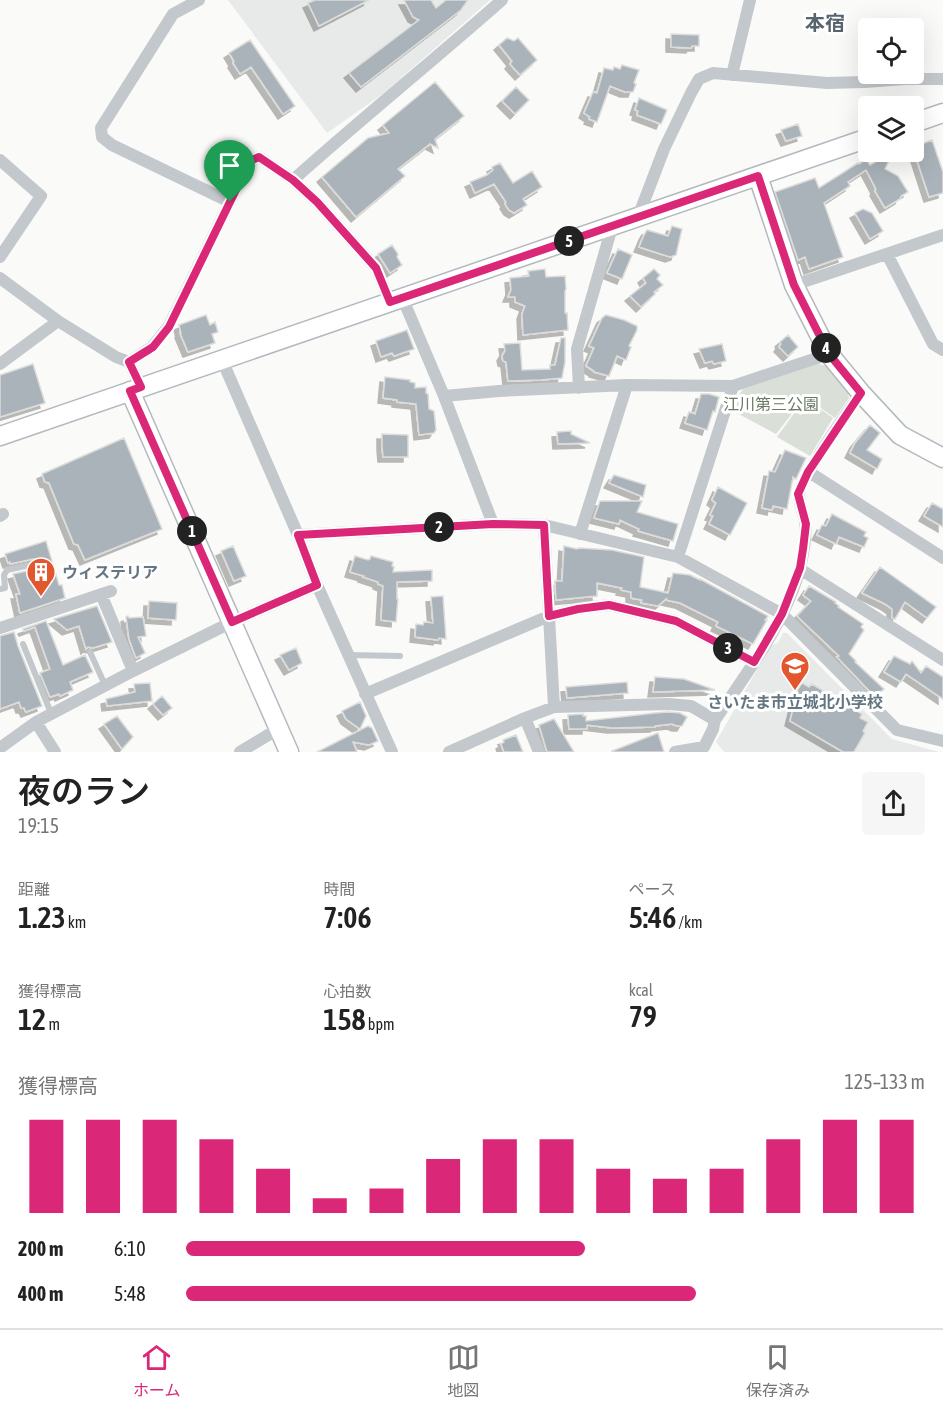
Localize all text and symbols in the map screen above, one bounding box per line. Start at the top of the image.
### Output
district label: 本宿 [805,11,845,34]
map controls [858,18,924,162]
button: locate [858,18,924,84]
button: layers [858,96,924,162]
pin [204,140,255,202]
icon: arrive [213,149,246,182]
pin: 5 [554,226,584,256]
text: 5 [565,232,573,250]
pin: 4 [811,333,841,363]
text: 4 [822,339,830,357]
park label: 江川第三公園 [723,395,819,413]
pin: 2 [424,512,454,542]
pin: 1 [177,516,207,546]
text: 2 [435,518,443,536]
text: 1 [188,522,196,540]
building icon: ウィステリア [25,556,57,598]
place label: ウィステリア [62,563,158,581]
pin: 3 [713,633,743,663]
text: 3 [724,639,732,657]
school or university icon: さいたま市立城北小学校 [779,650,811,692]
place label: さいたま市立城北小学校 [707,693,883,711]
text: 夜のラン [18,772,150,810]
button: share [862,772,925,835]
text: 19:15 [18,814,59,837]
text: 距離 [18,880,50,898]
text: 時間 [323,880,355,898]
text: ペース [629,880,676,898]
text: 1.23 [18,900,66,934]
text: 7:06 [323,900,372,934]
text: 5:46 [629,900,676,934]
text: km [66,913,86,931]
text: /km [676,913,702,931]
text: kcal [629,981,653,999]
text: 獲得標高 [18,982,82,1000]
text: 心拍数 [323,982,371,1000]
text: 79 [629,999,657,1033]
text: 12 [18,1002,46,1036]
text: 158 [323,1002,366,1036]
text: m [46,1015,60,1033]
text: bpm [366,1015,395,1033]
text: 125–133 m [844,1070,925,1093]
text: 獲得標高 [18,1074,98,1097]
text: 200 m [18,1237,63,1260]
text: 6:10 [114,1237,146,1260]
text: 400 m [18,1282,63,1305]
text: 5:48 [114,1282,146,1305]
tab: ホーム [133,1341,181,1401]
tab: 地図 [447,1341,480,1401]
tab: 保存済み [746,1341,810,1401]

